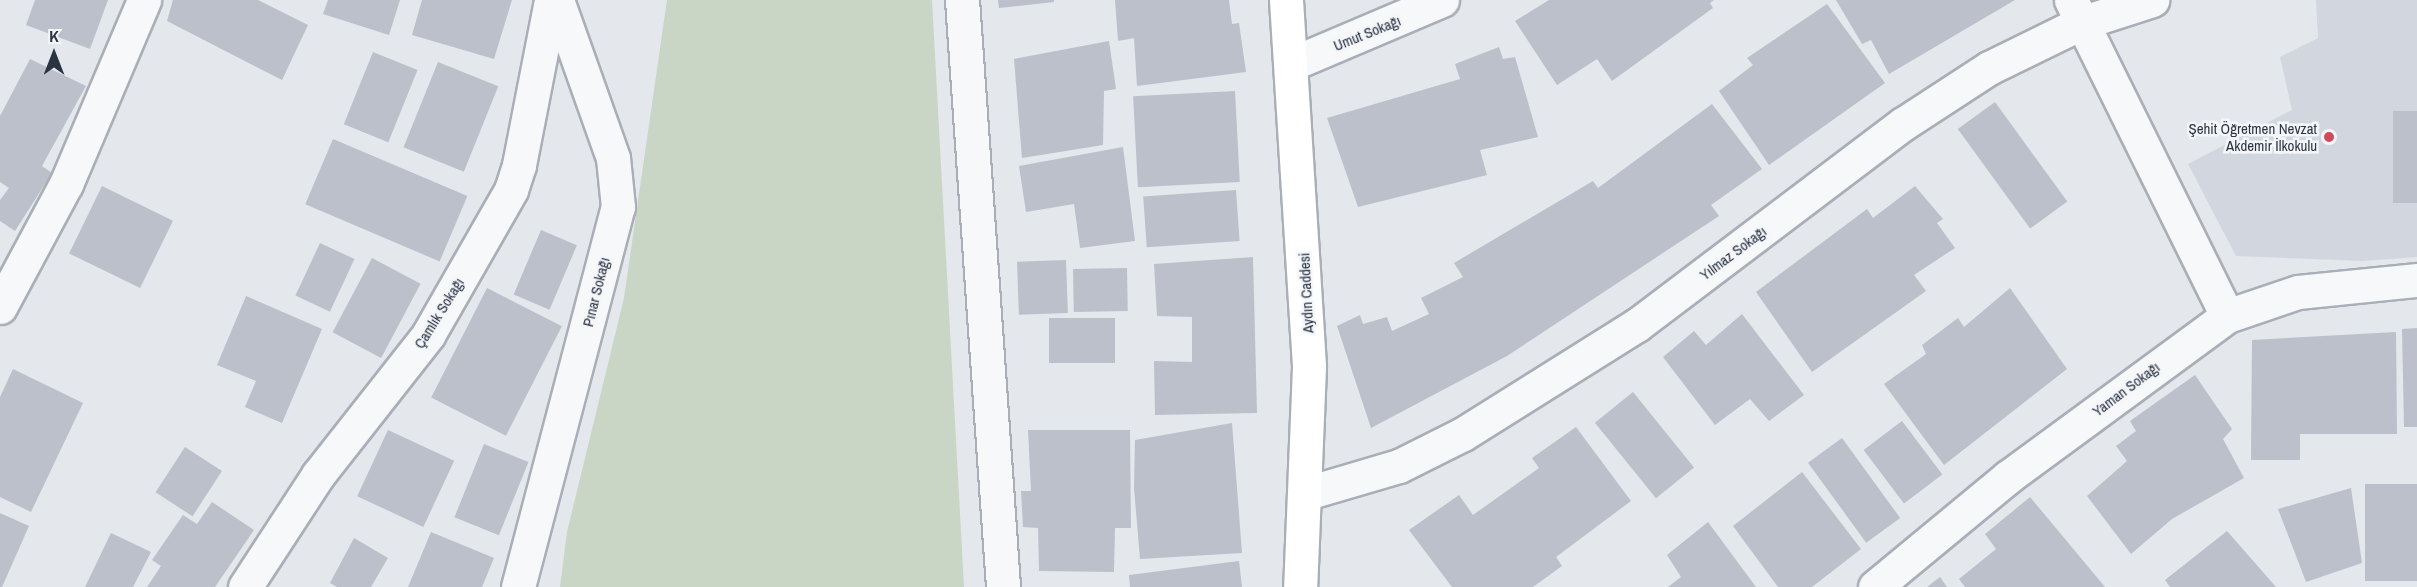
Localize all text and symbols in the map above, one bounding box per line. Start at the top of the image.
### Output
street label: Umut Sokağı [1331,11,1403,55]
north arrow [24,24,84,84]
text: K [49,25,59,47]
place label: Şehit Öğretmen Nevzat Akdemir İlkokulu [2188,119,2317,154]
marker: Şehit Öğretmen Nevzat Akdemir İlkokulu [2322,130,2336,144]
street label: Yılmaz Sokağı [1696,222,1770,284]
street label: Aydın Caddesi [1295,252,1317,334]
street label: Pınar Sokağı [579,255,613,329]
street label: Çamlık Sokağı [410,274,468,352]
street label: Yaman Sokağı [2089,358,2163,420]

